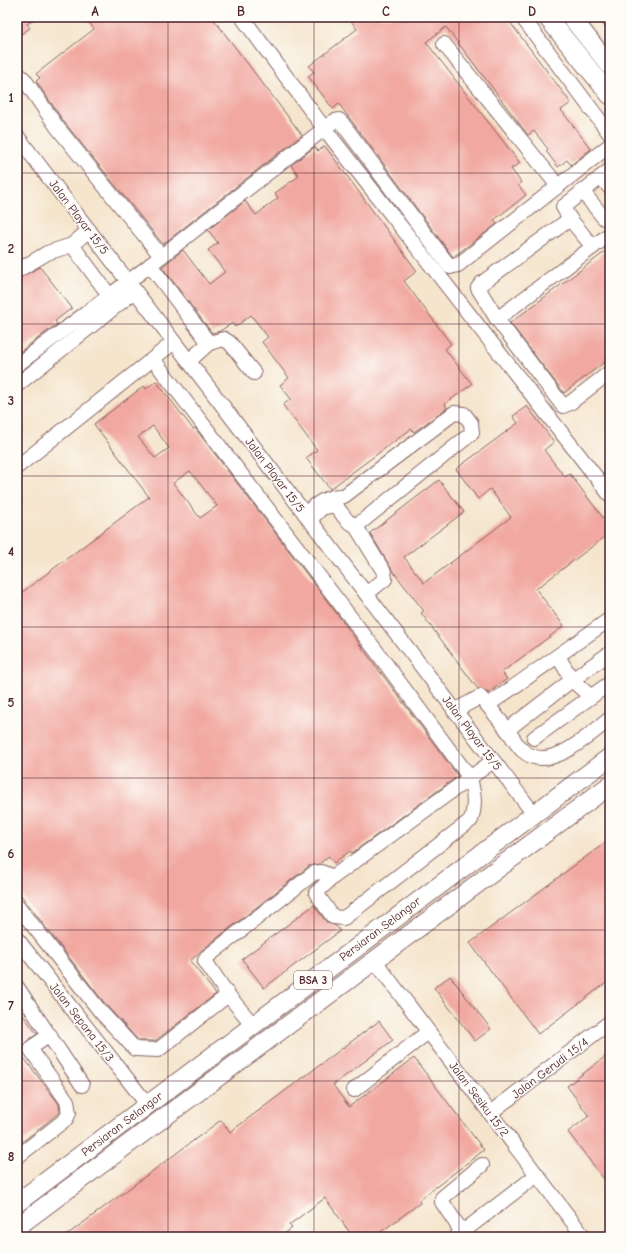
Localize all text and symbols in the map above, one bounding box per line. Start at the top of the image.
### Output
text: A [91,4,99,19]
text: B [237,4,245,19]
text: C [382,4,390,19]
text: D [528,4,536,19]
text: 1 [8,90,14,105]
street label: Jalan Playar 15/5 [46,177,112,257]
text: 2 [8,241,14,256]
text: 3 [8,393,14,408]
street label: Jalan Playar 15/5 [242,435,308,515]
text: 4 [8,544,14,559]
street label: Jalan Playar 15/5 [439,693,505,773]
text: 5 [8,695,15,710]
text: 6 [8,846,15,861]
street label: Persiaran Selangor [337,894,423,964]
road number: BSA 3 [294,971,332,989]
street label: Jalan Sepana 15/3 [47,980,117,1064]
text: 7 [8,998,14,1013]
street label: Jalan Gerudi 15/4 [509,1035,591,1101]
street label: Jalan Sesiku 15/2 [446,1059,512,1139]
street label: Persiaran Selangor [79,1089,165,1159]
text: 8 [8,1149,14,1164]

